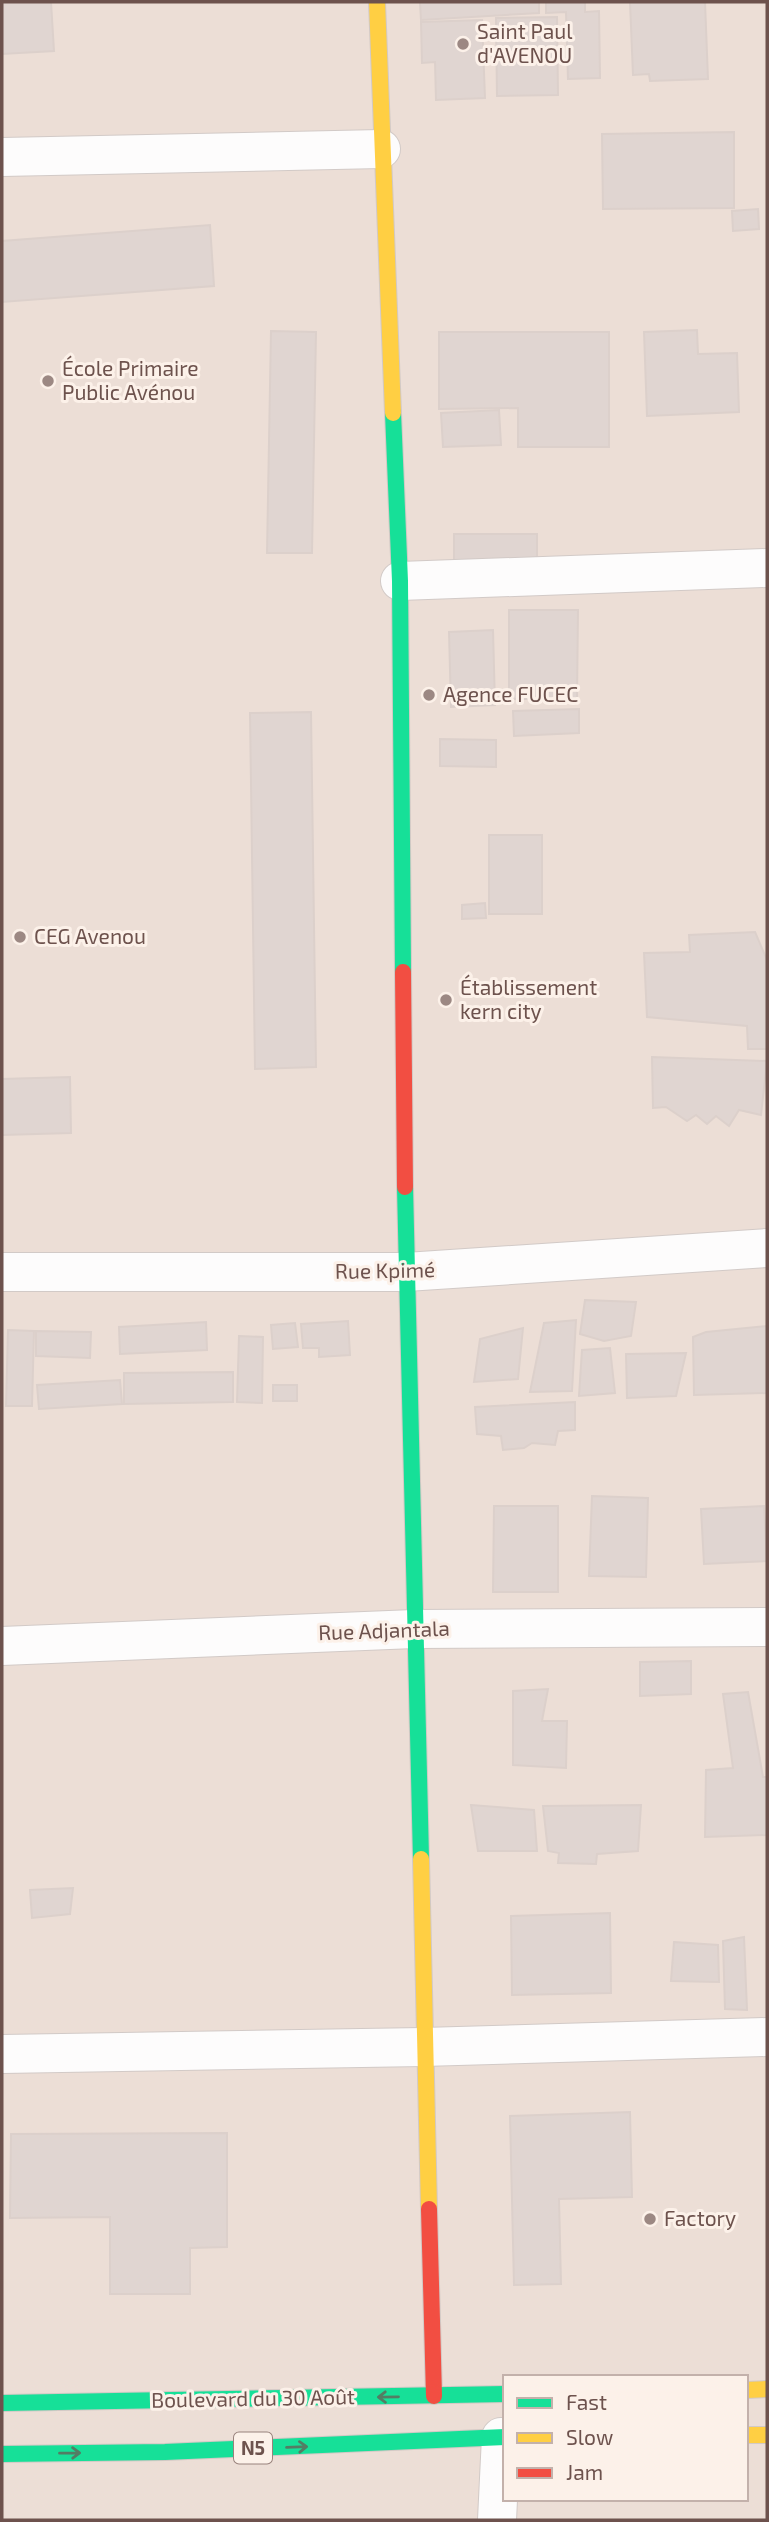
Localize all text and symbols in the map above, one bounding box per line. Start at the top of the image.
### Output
place label: Saint Paul d'AVENOU [477,18,573,67]
marker: Saint Paul d'AVENOU [455,36,471,52]
place label: École Primaire Public Avénou [62,355,199,404]
marker: École Primaire Public Avénou [40,373,56,389]
place label: Agence FUCEC [443,681,578,706]
marker: Agence FUCEC [421,687,437,703]
place label: CEG Avenou [34,923,146,948]
marker: CEG Avenou [12,929,28,945]
place label: Établissement kern city [460,974,597,1023]
marker: Établissement kern city [438,992,454,1008]
street label: Rue Kpimé [335,1256,435,1283]
street label: Rue Adjantala [318,1615,450,1645]
place label: Factory [664,2205,736,2230]
marker: Factory [642,2211,658,2227]
legend [503,2375,748,2501]
street label: Boulevard du 30 Août [151,2383,355,2412]
text: Fast [566,2389,607,2414]
one-way arrow [376,2390,399,2404]
text: Slow [566,2424,613,2449]
road number: N5 [234,2432,272,2464]
one-way arrow [286,2440,309,2453]
one-way arrow [58,2446,81,2460]
text: Jam [566,2459,603,2484]

